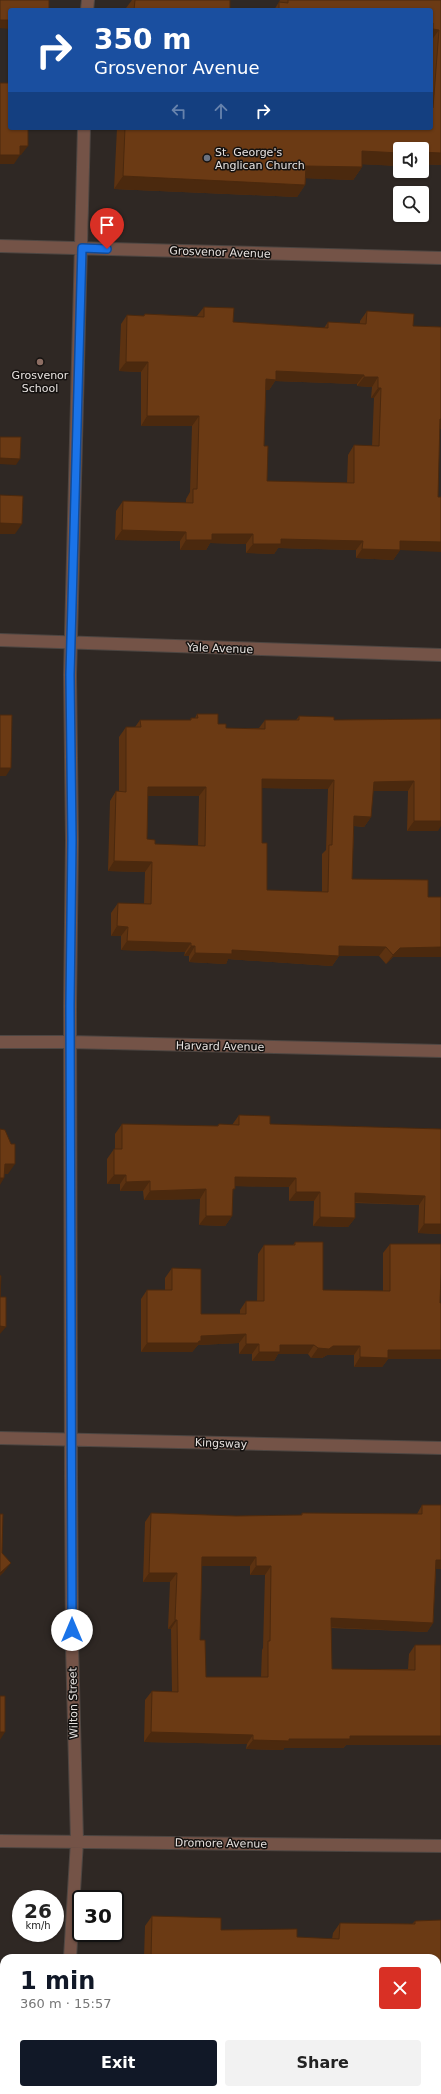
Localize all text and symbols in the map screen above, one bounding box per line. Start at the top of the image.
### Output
text: 350 m [94,23,191,56]
icon: right [28,24,80,76]
text: Grosvenor Avenue [94,57,260,78]
icon: left [168,100,190,122]
icon: ahead [210,100,232,122]
icon: right [252,100,274,122]
map controls [393,142,429,222]
button: sound [393,142,429,178]
place label: St. George's Anglican Church [215,146,305,172]
marker: St. George's Anglican Church [202,153,212,163]
button: search [393,186,429,222]
pin [90,208,124,249]
icon: arrive [96,214,118,236]
street label: Grosvenor Avenue [169,244,271,261]
marker: Grosvenor School [35,357,45,367]
place label: Grosvenor School [12,369,69,395]
street label: Yale Avenue [186,641,253,656]
street label: Harvard Avenue [176,1039,265,1054]
street label: Kingsway [195,1436,248,1451]
position arrow [51,1609,93,1651]
street label: Wilton Street [66,1666,81,1739]
street label: Dromore Avenue [175,1836,267,1851]
speed limit sign: 30 [72,1890,124,1942]
text: 26 [24,1899,52,1923]
text: km/h [25,1920,51,1931]
text: 1 min [20,1967,95,1995]
button: close [379,1967,421,2009]
text: 360 m · 15:57 [20,1996,111,2011]
button: Exit [20,2040,217,2086]
button: Share [225,2040,421,2086]

